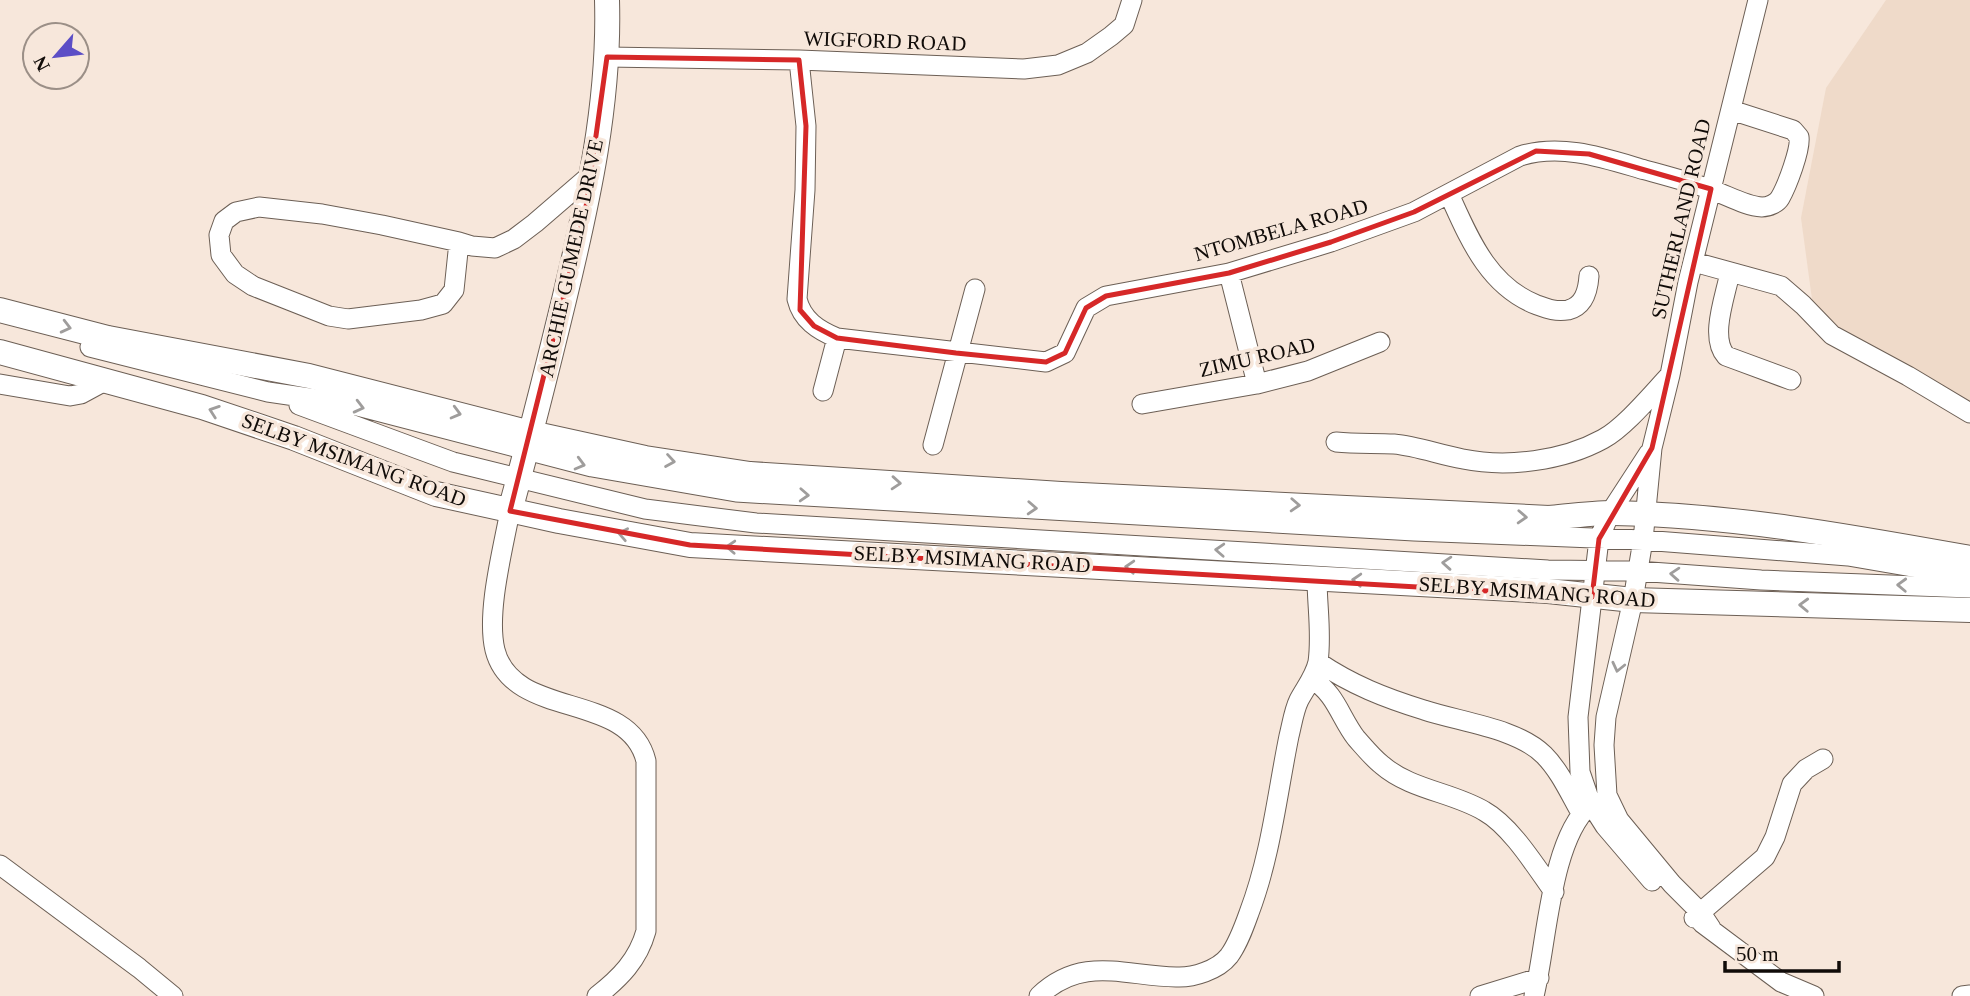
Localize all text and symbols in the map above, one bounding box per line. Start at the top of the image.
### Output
north arrow [21,21,91,91]
street label: WIGFORD ROAD [803,26,967,56]
text: N [29,53,54,75]
street label: SUTHERLAND ROAD [1646,117,1716,321]
street label: ARCHIE GUMEDE DRIVE [534,137,608,379]
street label: NTOMBELA ROAD [1191,194,1371,266]
one-way arrow [60,319,72,333]
street label: ZIMU ROAD [1197,332,1317,382]
one-way arrow [353,399,365,413]
one-way arrow [208,405,221,419]
one-way arrow [450,405,462,419]
street label: SELBY MSIMANG ROAD [238,408,470,512]
one-way arrow [664,454,676,469]
one-way arrow [573,455,585,470]
one-way arrow [891,475,902,490]
one-way arrow [799,488,810,503]
one-way arrow [1290,498,1301,513]
one-way arrow [1026,500,1037,515]
one-way arrow [1517,509,1528,524]
one-way arrow [617,527,629,542]
one-way arrow [725,540,736,555]
street label: SELBY MSIMANG ROAD [853,541,1091,577]
one-way arrow [1215,542,1226,557]
one-way arrow [1442,555,1453,570]
one-way arrow [1124,560,1135,575]
one-way arrow [1669,567,1680,582]
street label: SELBY MSIMANG ROAD [1418,572,1656,612]
one-way arrow [1351,573,1362,588]
one-way arrow [1896,578,1907,593]
one-way arrow [1798,598,1809,613]
one-way arrow [1612,661,1626,673]
scale bar [1725,930,1839,974]
text: 50 m [1736,942,1779,966]

